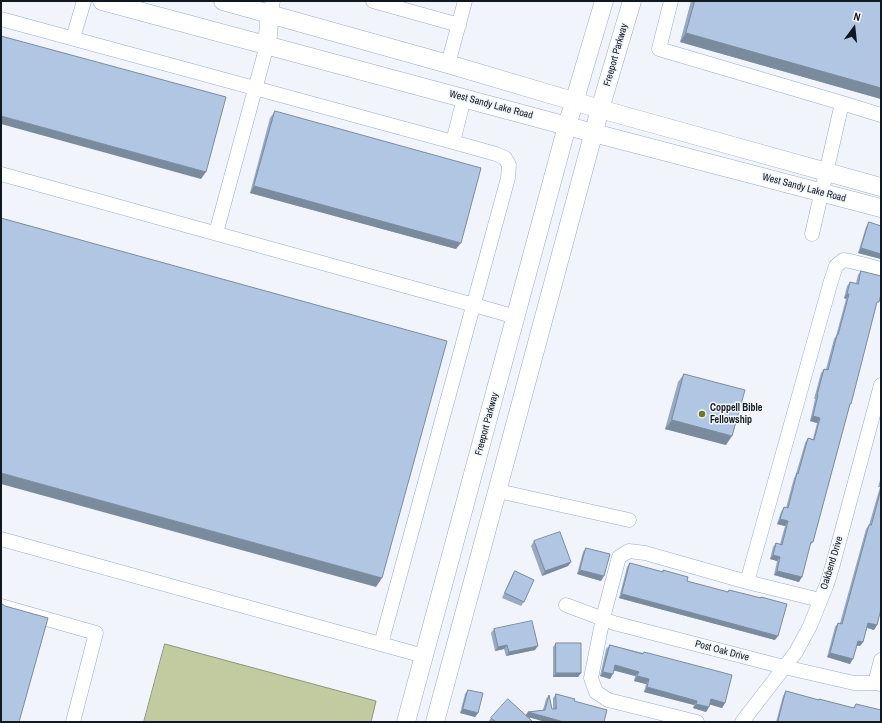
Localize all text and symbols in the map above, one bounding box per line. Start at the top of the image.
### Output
north arrow [834,8,874,48]
text: N [852,9,862,24]
street label: Freeport Parkway [601,22,631,88]
street label: West Sandy Lake Road [448,88,534,122]
street label: West Sandy Lake Road [761,171,847,205]
street label: Freeport Parkway [473,391,501,457]
place label: Coppell Bible Fellowship [710,402,762,426]
marker: Coppell Bible Fellowship [697,409,707,419]
street label: Oakbend Drive [818,535,846,591]
street label: Post Oak Drive [694,638,750,664]

